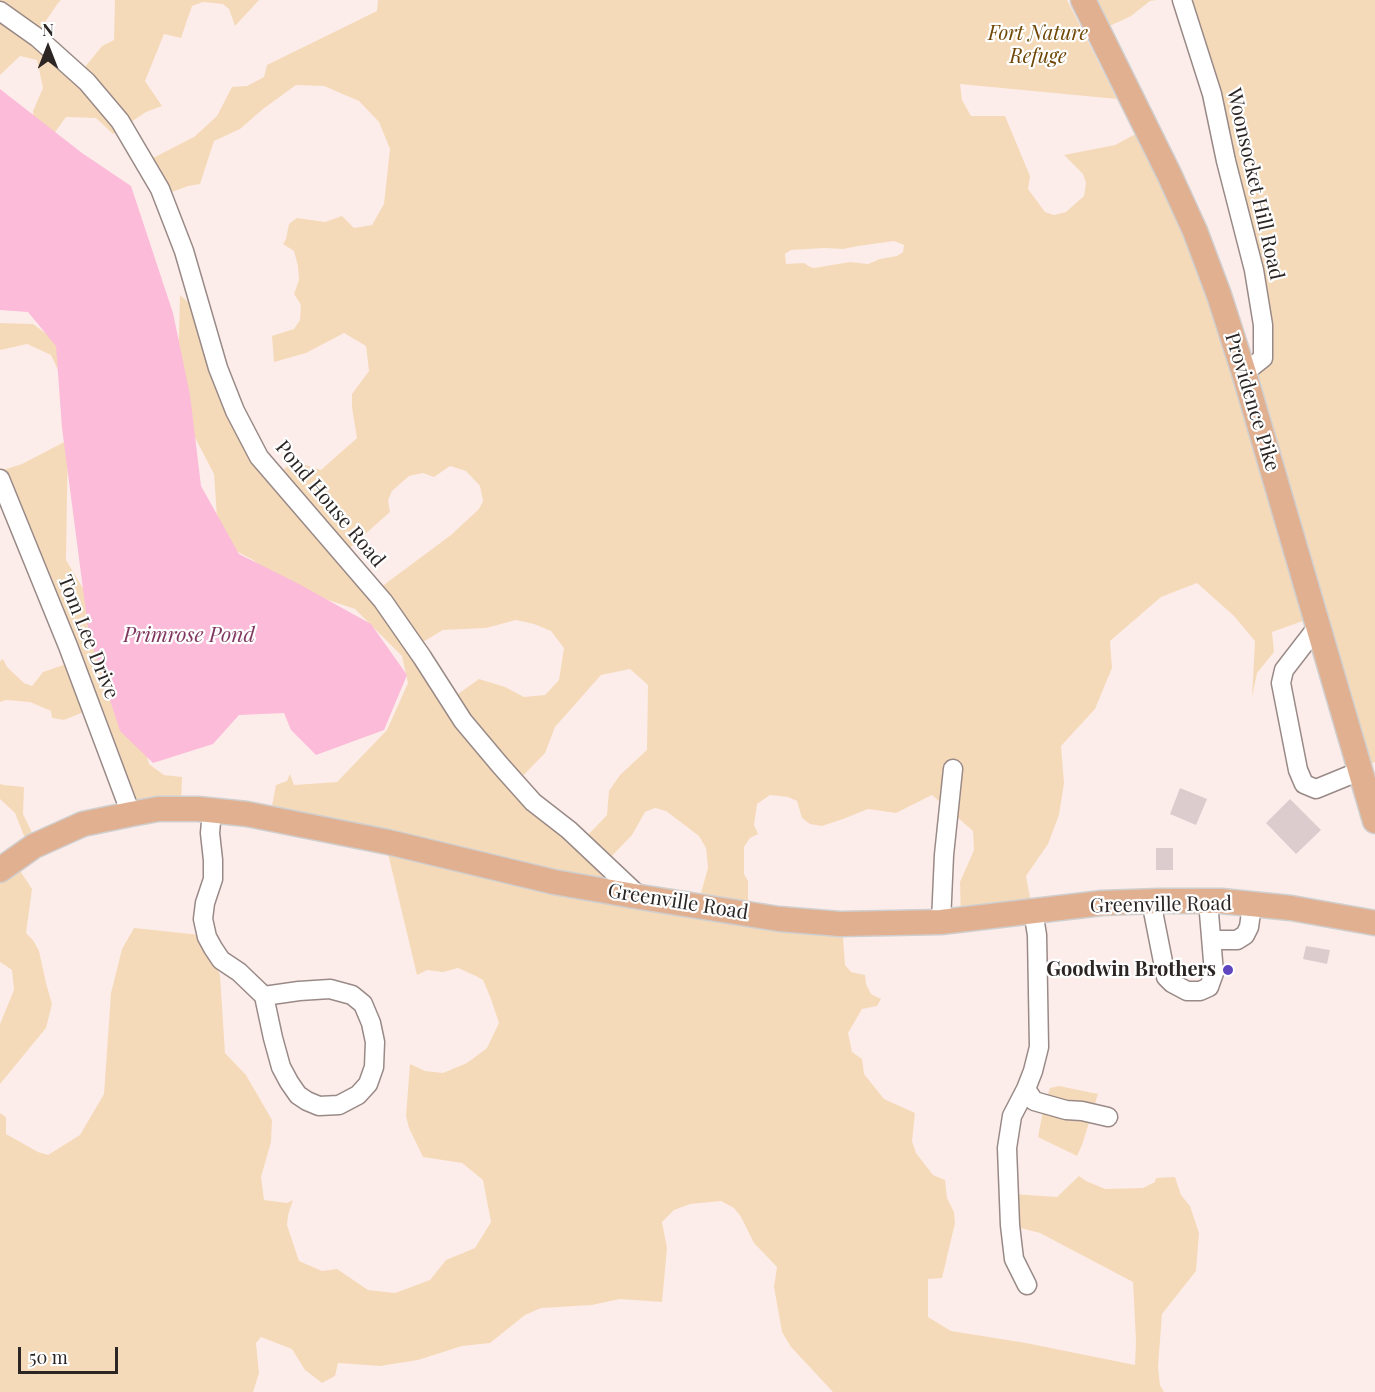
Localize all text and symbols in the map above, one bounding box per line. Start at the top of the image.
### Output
north arrow [18,18,78,78]
text: N [42,19,54,40]
park label: Fort Nature Refuge [988,22,1088,69]
street label: Woonsocket Hill Road [1221,86,1289,282]
street label: Providence Pike [1220,330,1284,474]
street label: Pond House Road [270,436,390,572]
street label: Tom Lee Drive [52,572,124,702]
water label: Primrose Pond [123,622,255,648]
street label: Greenville Road [606,879,750,925]
street label: Greenville Road [1090,892,1232,918]
place label: Goodwin Brothers [1046,958,1216,982]
marker: Goodwin Brothers [1221,963,1235,977]
scale bar [21,1335,122,1373]
text: 50 m [29,1345,68,1369]

